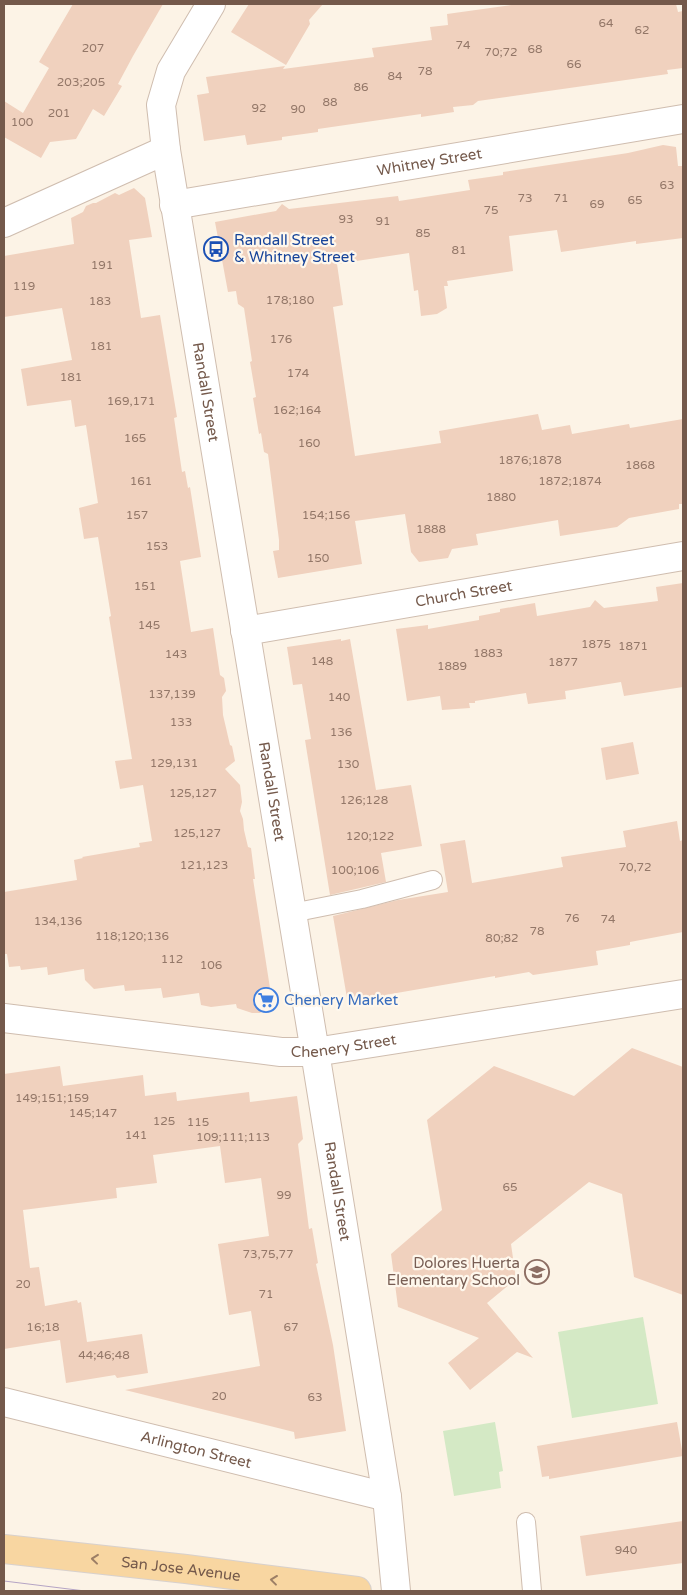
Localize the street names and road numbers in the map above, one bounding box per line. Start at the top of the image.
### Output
street label: Whitney Street [375,144,484,180]
street label: Randall Street [189,341,223,443]
street label: Church Street [414,576,514,611]
street label: Randall Street [255,741,289,843]
street label: Chenery Street [291,1030,398,1061]
street label: Randall Street [321,1140,354,1243]
street label: Arlington Street [139,1427,254,1472]
street label: San Jose Avenue [120,1553,242,1585]

